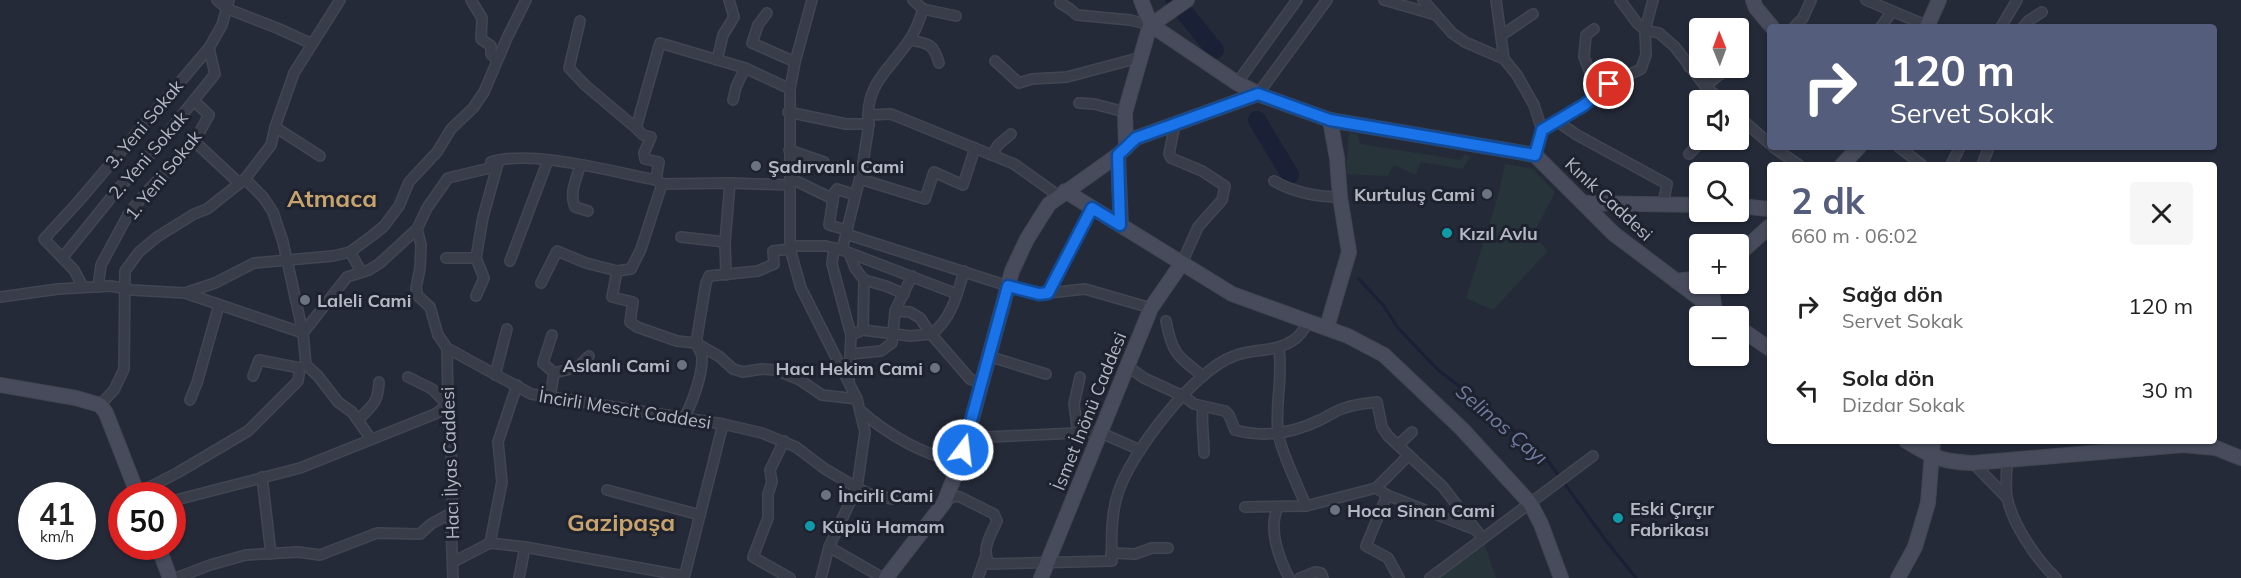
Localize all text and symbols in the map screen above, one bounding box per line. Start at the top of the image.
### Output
north arrow [1689,18,1749,78]
map controls [1689,18,1749,366]
text: 120 m [1890,44,2015,97]
icon: right [1791,48,1869,126]
pin [1583,58,1634,109]
icon: arrive [1592,67,1625,100]
street label: 3. Yeni Sokak [100,74,188,173]
button: sound [1689,90,1749,150]
text: Servet Sokak [1890,96,2054,130]
street label: 2. Yeni Sokak [104,106,193,204]
street label: 1. Yeni Sokak [120,125,207,225]
street label: Kınık Caddesi [1560,152,1658,246]
place label: Şadırvanlı Cami [768,155,904,178]
marker: Şadırvanlı Cami [749,159,763,173]
button: search [1689,162,1749,222]
text: 2 dk [1791,178,1865,223]
button: close [2130,182,2193,245]
district label: Atmaca [287,183,377,213]
place label: Kurtuluş Cami [1354,183,1475,206]
marker: Kurtuluş Cami [1480,187,1494,201]
place label: Kızıl Avlu [1459,222,1538,245]
text: 660 m · 06:02 [1791,223,1917,248]
marker: Kızıl Avlu [1440,226,1454,240]
button: + [1689,234,1749,294]
text: Sağa dön [1842,280,1943,308]
place label: Laleli Cami [317,289,411,312]
icon: right [1791,290,1824,323]
text: 120 m [2128,292,2193,320]
marker: Laleli Cami [298,293,312,307]
button: − [1689,306,1749,366]
text: Servet Sokak [1842,308,1963,333]
street label: İsmet İnönü Caddesi [1047,328,1131,494]
place label: Aslanlı Cami [563,354,670,377]
place label: Hacı Hekim Cami [776,357,923,380]
marker: Aslanlı Cami [675,358,689,372]
marker: Hacı Hekim Cami [928,361,942,375]
text: Sola dön [1842,364,1935,392]
icon: left [1791,374,1824,407]
text: 30 m [2142,376,2193,404]
water label: Selinos Çayı [1451,378,1553,470]
street label: İncirli Mescit Caddesi [537,384,713,434]
street label: Hacı İlyas Caddesi [436,386,464,540]
text: Dizdar Sokak [1842,392,1965,417]
position arrow [931,418,995,482]
speed limit sign: 50 [108,482,186,560]
place label: İncirli Cami [838,484,933,507]
marker: İncirli Cami [819,488,833,502]
text: 41 [39,495,75,533]
place label: Eski Çırçır Fabrikası [1630,497,1715,541]
place label: Hoca Sinan Cami [1347,499,1495,522]
marker: Hoca Sinan Cami [1328,503,1342,517]
district label: Gazipaşa [567,507,675,537]
marker: Eski Çırçır Fabrikası [1611,511,1625,525]
place label: Küplü Hamam [822,515,945,538]
marker: Küplü Hamam [803,519,817,533]
text: km/h [40,527,74,546]

